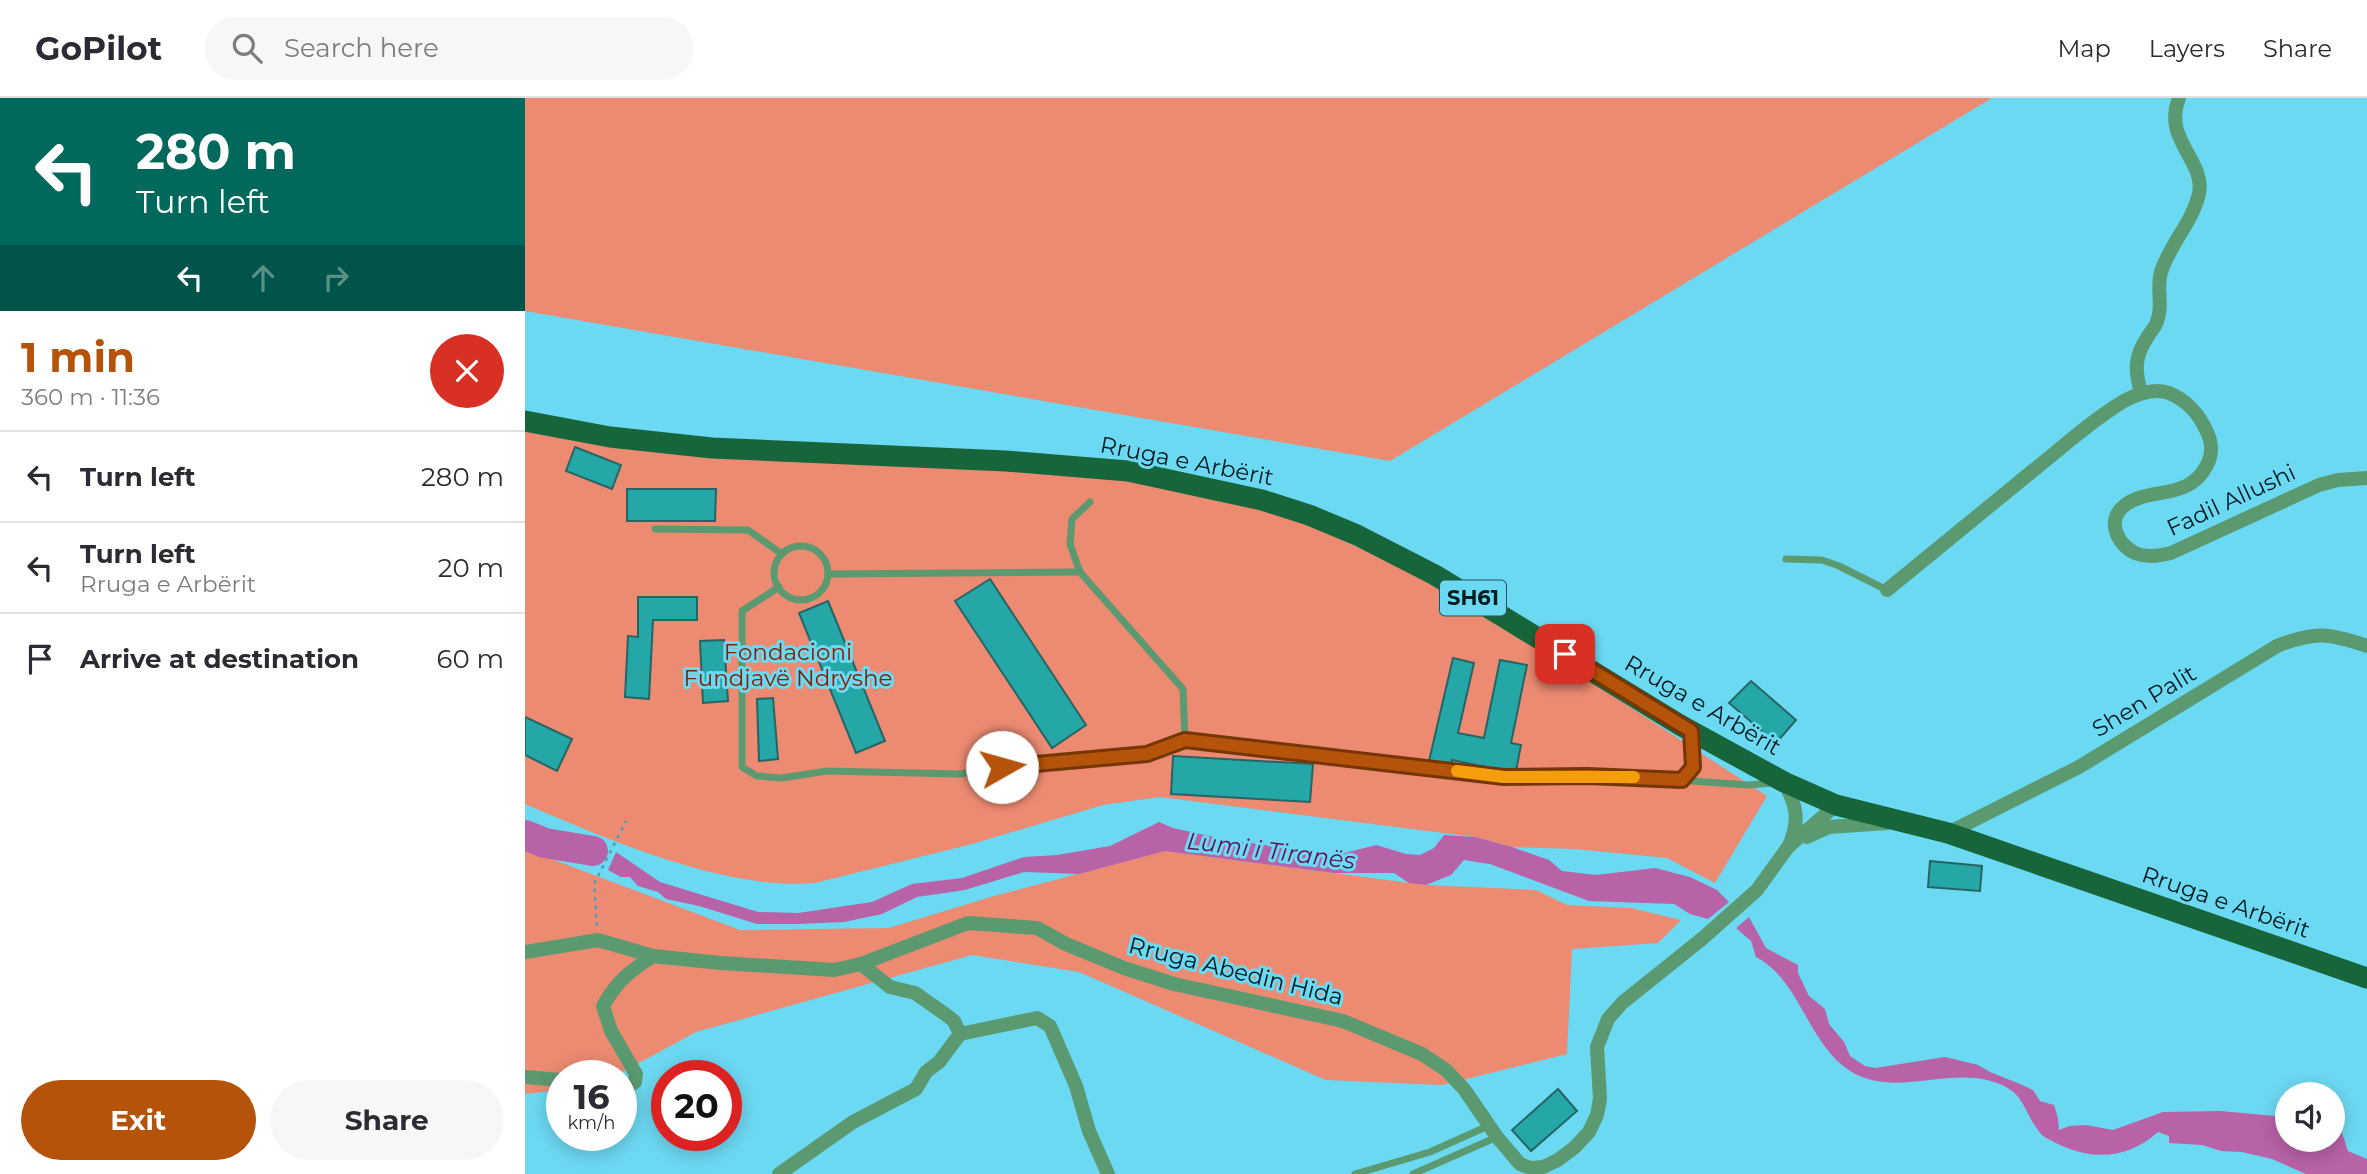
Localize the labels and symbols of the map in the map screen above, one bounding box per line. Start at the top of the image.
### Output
street label: Rruga e Arbërit [1098,430,1276,492]
street label: Fadil Allushi [2162,458,2300,542]
road number: SH61 [1440,580,1506,616]
pin [1535,624,1595,684]
park label: Fondacioni Fundjavë Ndryshe [684,638,892,692]
street label: Rruga e Arbërit [1620,649,1786,761]
street label: Shen Palit [2087,659,2201,743]
position arrow [965,730,1039,804]
water label: Lumi i Tiranës [1185,826,1357,875]
street label: Rruga e Arbërit [2138,860,2314,944]
street label: Rruga Abedin Hida [1126,931,1346,1011]
speed limit sign: 20 [651,1060,742,1151]

